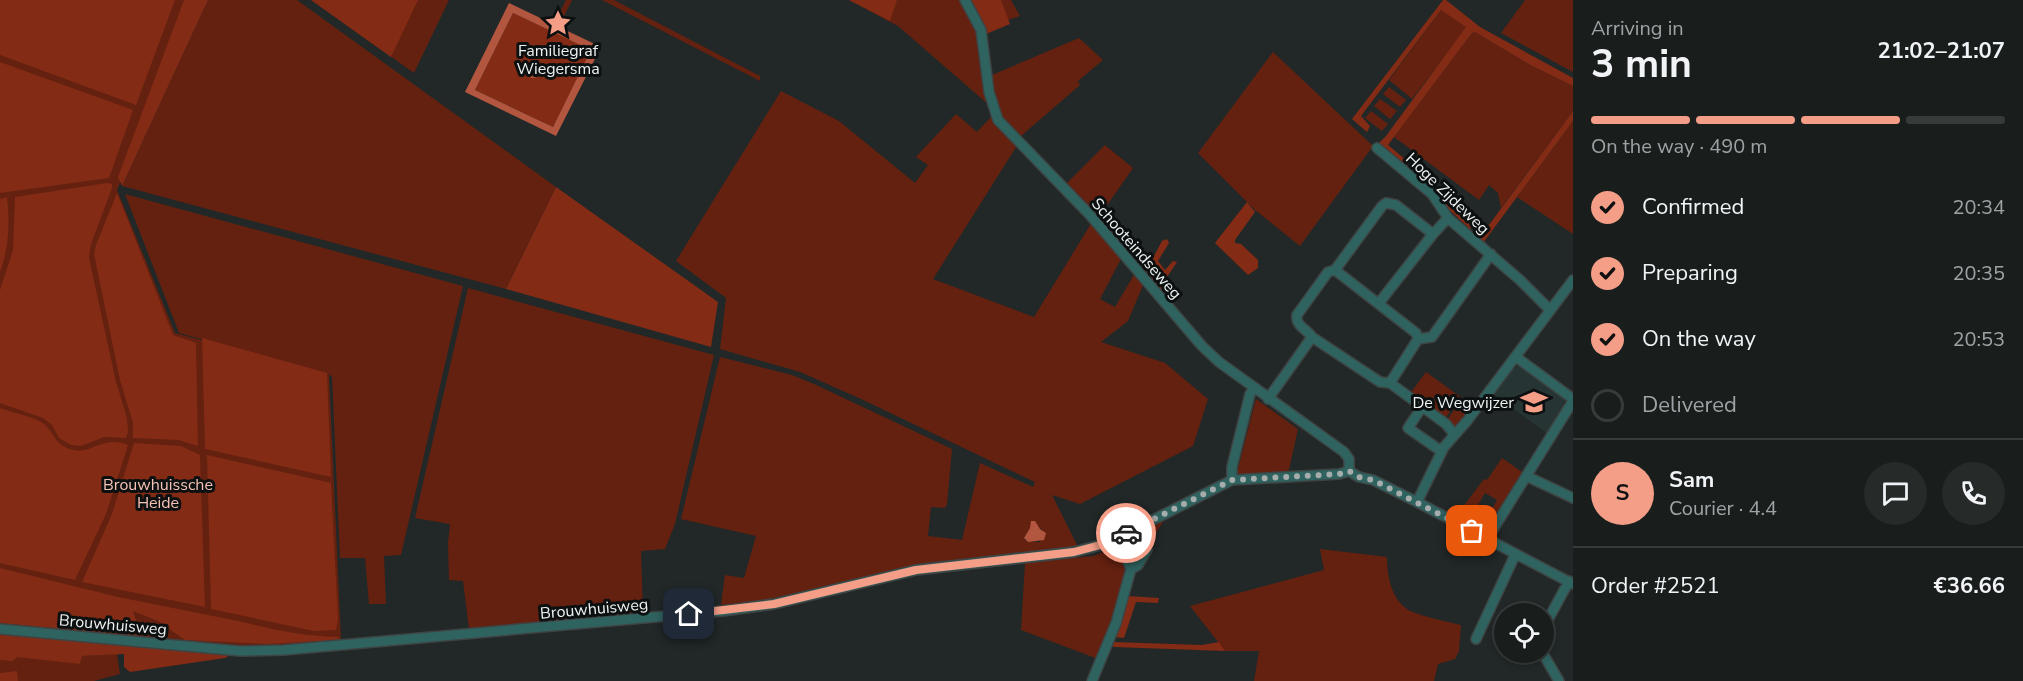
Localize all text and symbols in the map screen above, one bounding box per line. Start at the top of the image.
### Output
place icon: Familiegraf Wiegersma [543,8,573,38]
text: Arriving in [1591,15,1684,42]
text: 21:02–21:07 [1877,36,2005,66]
text: 3 min [1591,38,1692,91]
place label: Familiegraf Wiegersma [516,40,600,80]
text: On the way · 490 m [1591,133,1767,160]
street label: Hoge Zijdeweg [1400,148,1494,239]
icon: check [1591,191,1624,224]
text: Confirmed [1642,192,1744,222]
street label: Schooteindseweg [1086,193,1186,304]
text: 20:34 [1952,194,2005,221]
icon: check [1591,257,1624,290]
text: Preparing [1642,258,1738,288]
text: 20:35 [1952,260,2005,287]
icon: check [1591,323,1624,356]
text: On the way [1642,324,1756,354]
text: 20:53 [1952,326,2005,353]
school or university icon: De Wegwijzer [1519,387,1549,417]
text: Delivered [1642,390,1737,420]
place label: De Wegwijzer [1413,392,1514,414]
button: chat [1864,462,1927,525]
button: phone [1942,462,2005,525]
text: Sam [1669,465,1714,495]
park label: Brouwhuissche Heide [103,474,213,514]
text: S [1616,478,1629,508]
text: Courier · 4.4 [1669,495,1777,522]
courier [1096,503,1156,563]
pin [1446,505,1497,556]
icon: bag [1455,514,1488,547]
icon: car [1110,517,1143,550]
text: Order #2521 [1591,571,1720,601]
text: €36.66 [1934,571,2005,601]
pin [663,588,714,639]
street label: Brouwhuisweg [539,593,649,625]
icon: home [672,597,705,630]
map controls [1494,603,1554,663]
button: locate [1494,603,1554,663]
street label: Brouwhuisweg [58,609,168,641]

